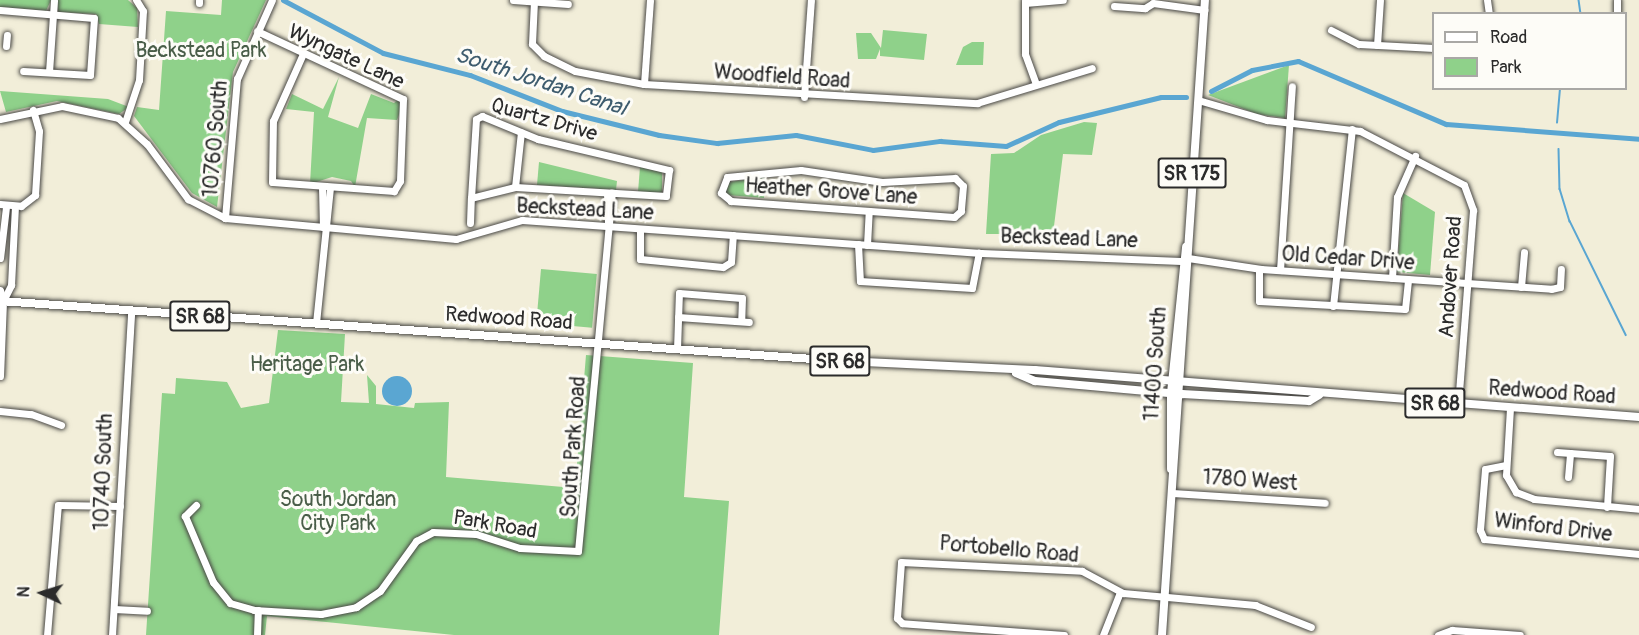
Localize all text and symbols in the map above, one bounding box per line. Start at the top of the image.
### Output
legend [1432,12,1627,90]
street label: Wyngate Lane [284,19,408,95]
text: Road [1490,26,1527,49]
park label: Beckstead Park [135,38,267,64]
water label: South Jordan Canal [452,42,630,122]
text: Park [1490,56,1522,79]
street label: Woodfield Road [713,60,851,94]
street label: 10760 South [198,80,234,198]
street label: Quartz Drive [488,93,600,147]
road number: SR 175 [1158,156,1226,190]
street label: Heather Grove Lane [744,173,918,211]
street label: Beckstead Lane [516,194,654,226]
street label: Andover Road [1434,215,1468,339]
street label: Beckstead Lane [1000,224,1138,254]
street label: Old Cedar Drive [1281,242,1415,276]
road number: SR 68 [168,299,232,333]
street label: Redwood Road [444,302,574,336]
street label: 11400 South [1139,306,1173,422]
road number: SR 68 [808,344,872,378]
park label: Heritage Park [250,352,364,378]
street label: South Park Road [556,375,592,519]
street label: Redwood Road [1487,376,1617,410]
road number: SR 68 [1404,386,1466,420]
street label: 10740 South [89,413,119,531]
street label: 1780 West [1202,465,1298,497]
park label: South Jordan City Park [280,487,396,537]
street label: Park Road [451,505,539,545]
street label: Winford Drive [1493,508,1613,548]
street label: Portobello Road [938,531,1080,569]
north arrow [12,563,72,623]
text: N [14,586,34,598]

